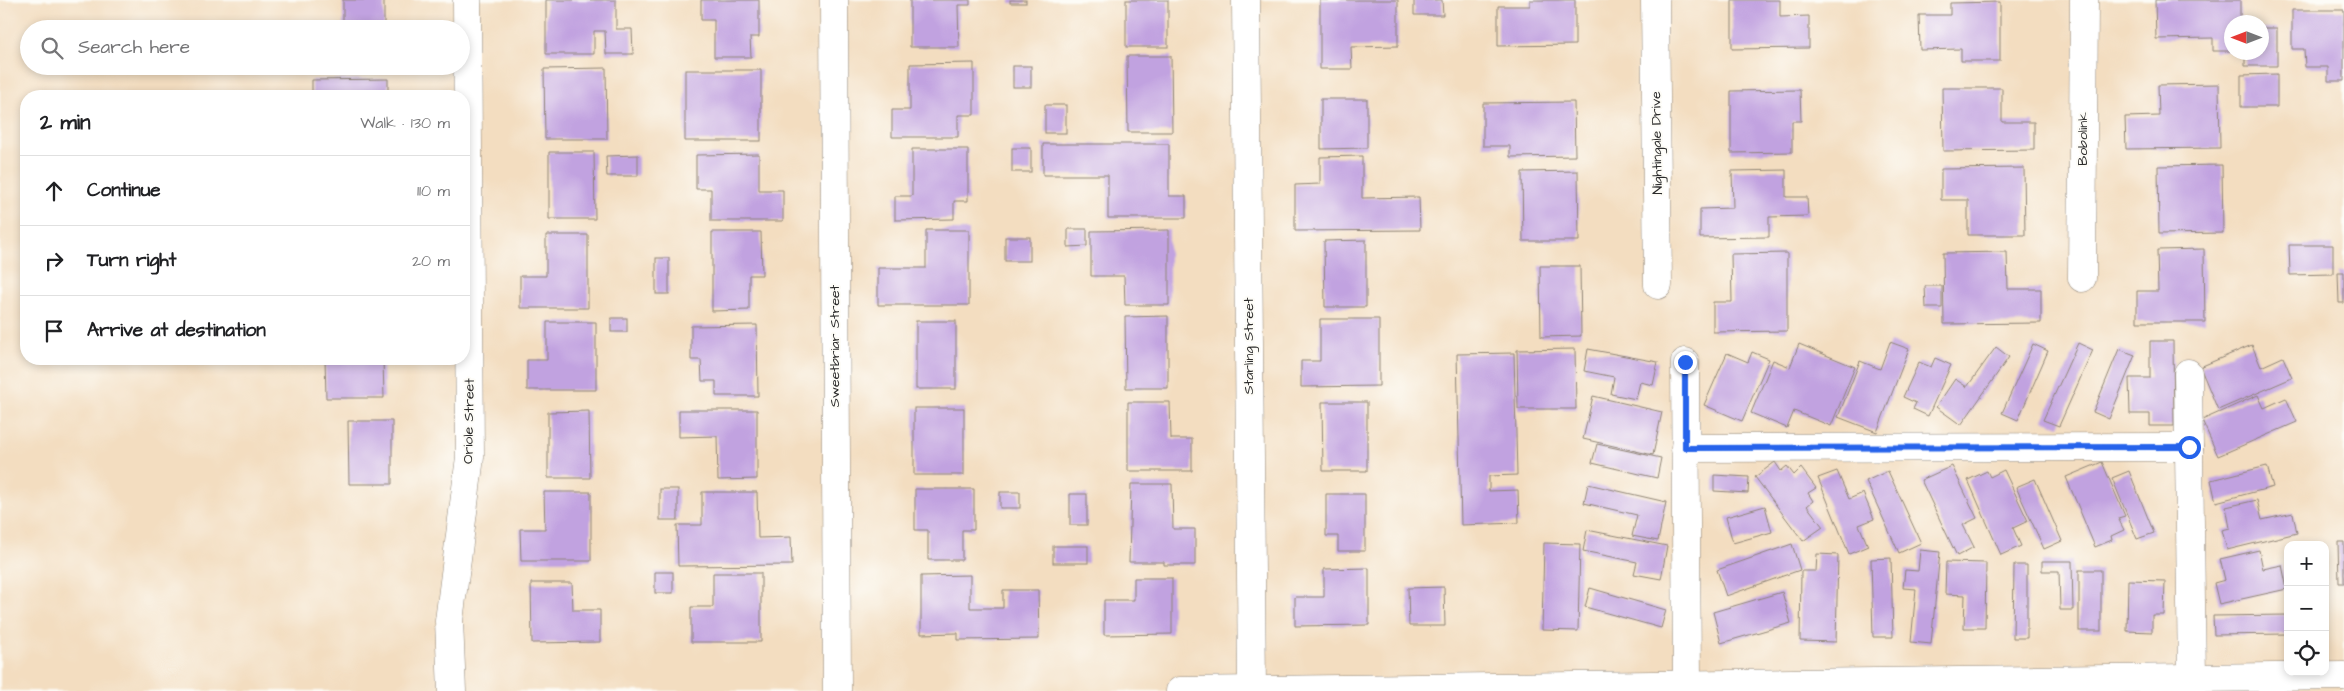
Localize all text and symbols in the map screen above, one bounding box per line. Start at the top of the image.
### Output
north arrow [2224,15,2269,60]
search box [20,20,470,75]
icon: search [38,34,66,62]
text: Search here [78,34,190,61]
street label: Nightingale Drive [1646,91,1668,195]
text: 2 min [40,108,90,137]
text: Walk · 130 m [360,112,450,134]
street label: Bobolink [2073,112,2093,166]
icon: ahead [40,177,68,205]
text: Continue [87,177,161,204]
text: 110 m [417,180,450,202]
icon: right [40,247,68,275]
text: Turn right [87,247,176,274]
text: 20 m [412,250,450,272]
street label: Sweetbriar Street [825,284,845,407]
street label: Starling Street [1239,297,1259,394]
icon: arrive [40,317,68,345]
text: Arrive at destination [87,317,266,344]
route end [1674,351,1697,374]
street label: Oriole Street [458,378,480,464]
route start [2178,436,2201,459]
map controls [2284,541,2329,676]
button: + [2284,541,2329,586]
button: − [2284,586,2329,631]
button: locate [2284,631,2329,676]

